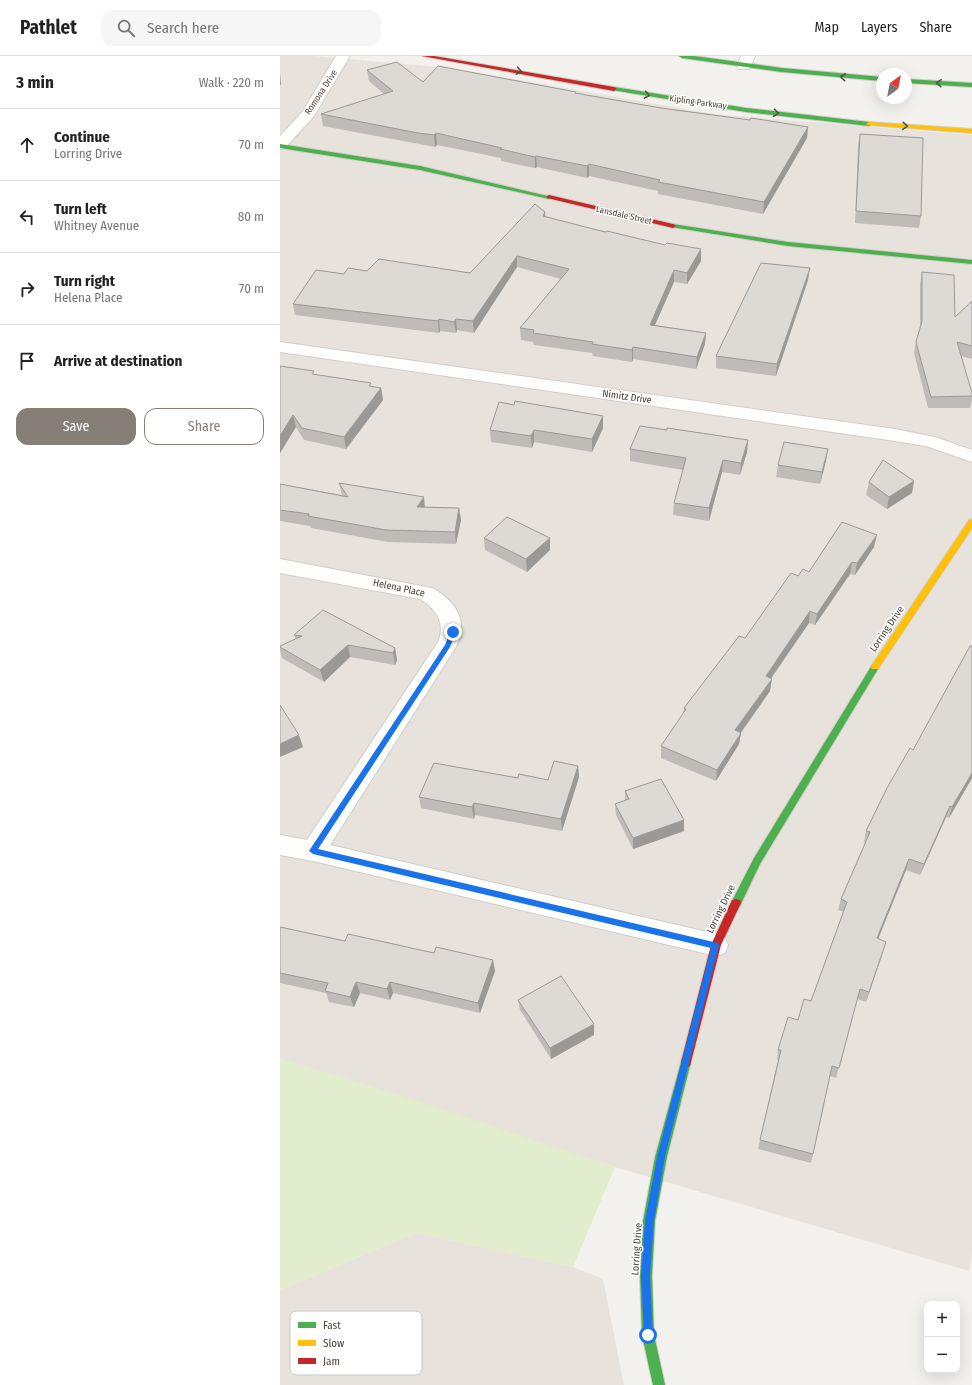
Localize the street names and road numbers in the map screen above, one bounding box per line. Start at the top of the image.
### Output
street label: Romona Drive [303,67,340,116]
street label: Kipling Parkway [669,93,727,111]
street label: Lansdale Street [595,204,653,226]
street label: Nimitz Drive [602,388,652,406]
street label: Helena Place [372,577,426,599]
street label: Lorring Drive [867,604,907,654]
street label: Lorring Drive [704,883,738,935]
street label: Lorring Drive [629,1222,645,1276]

